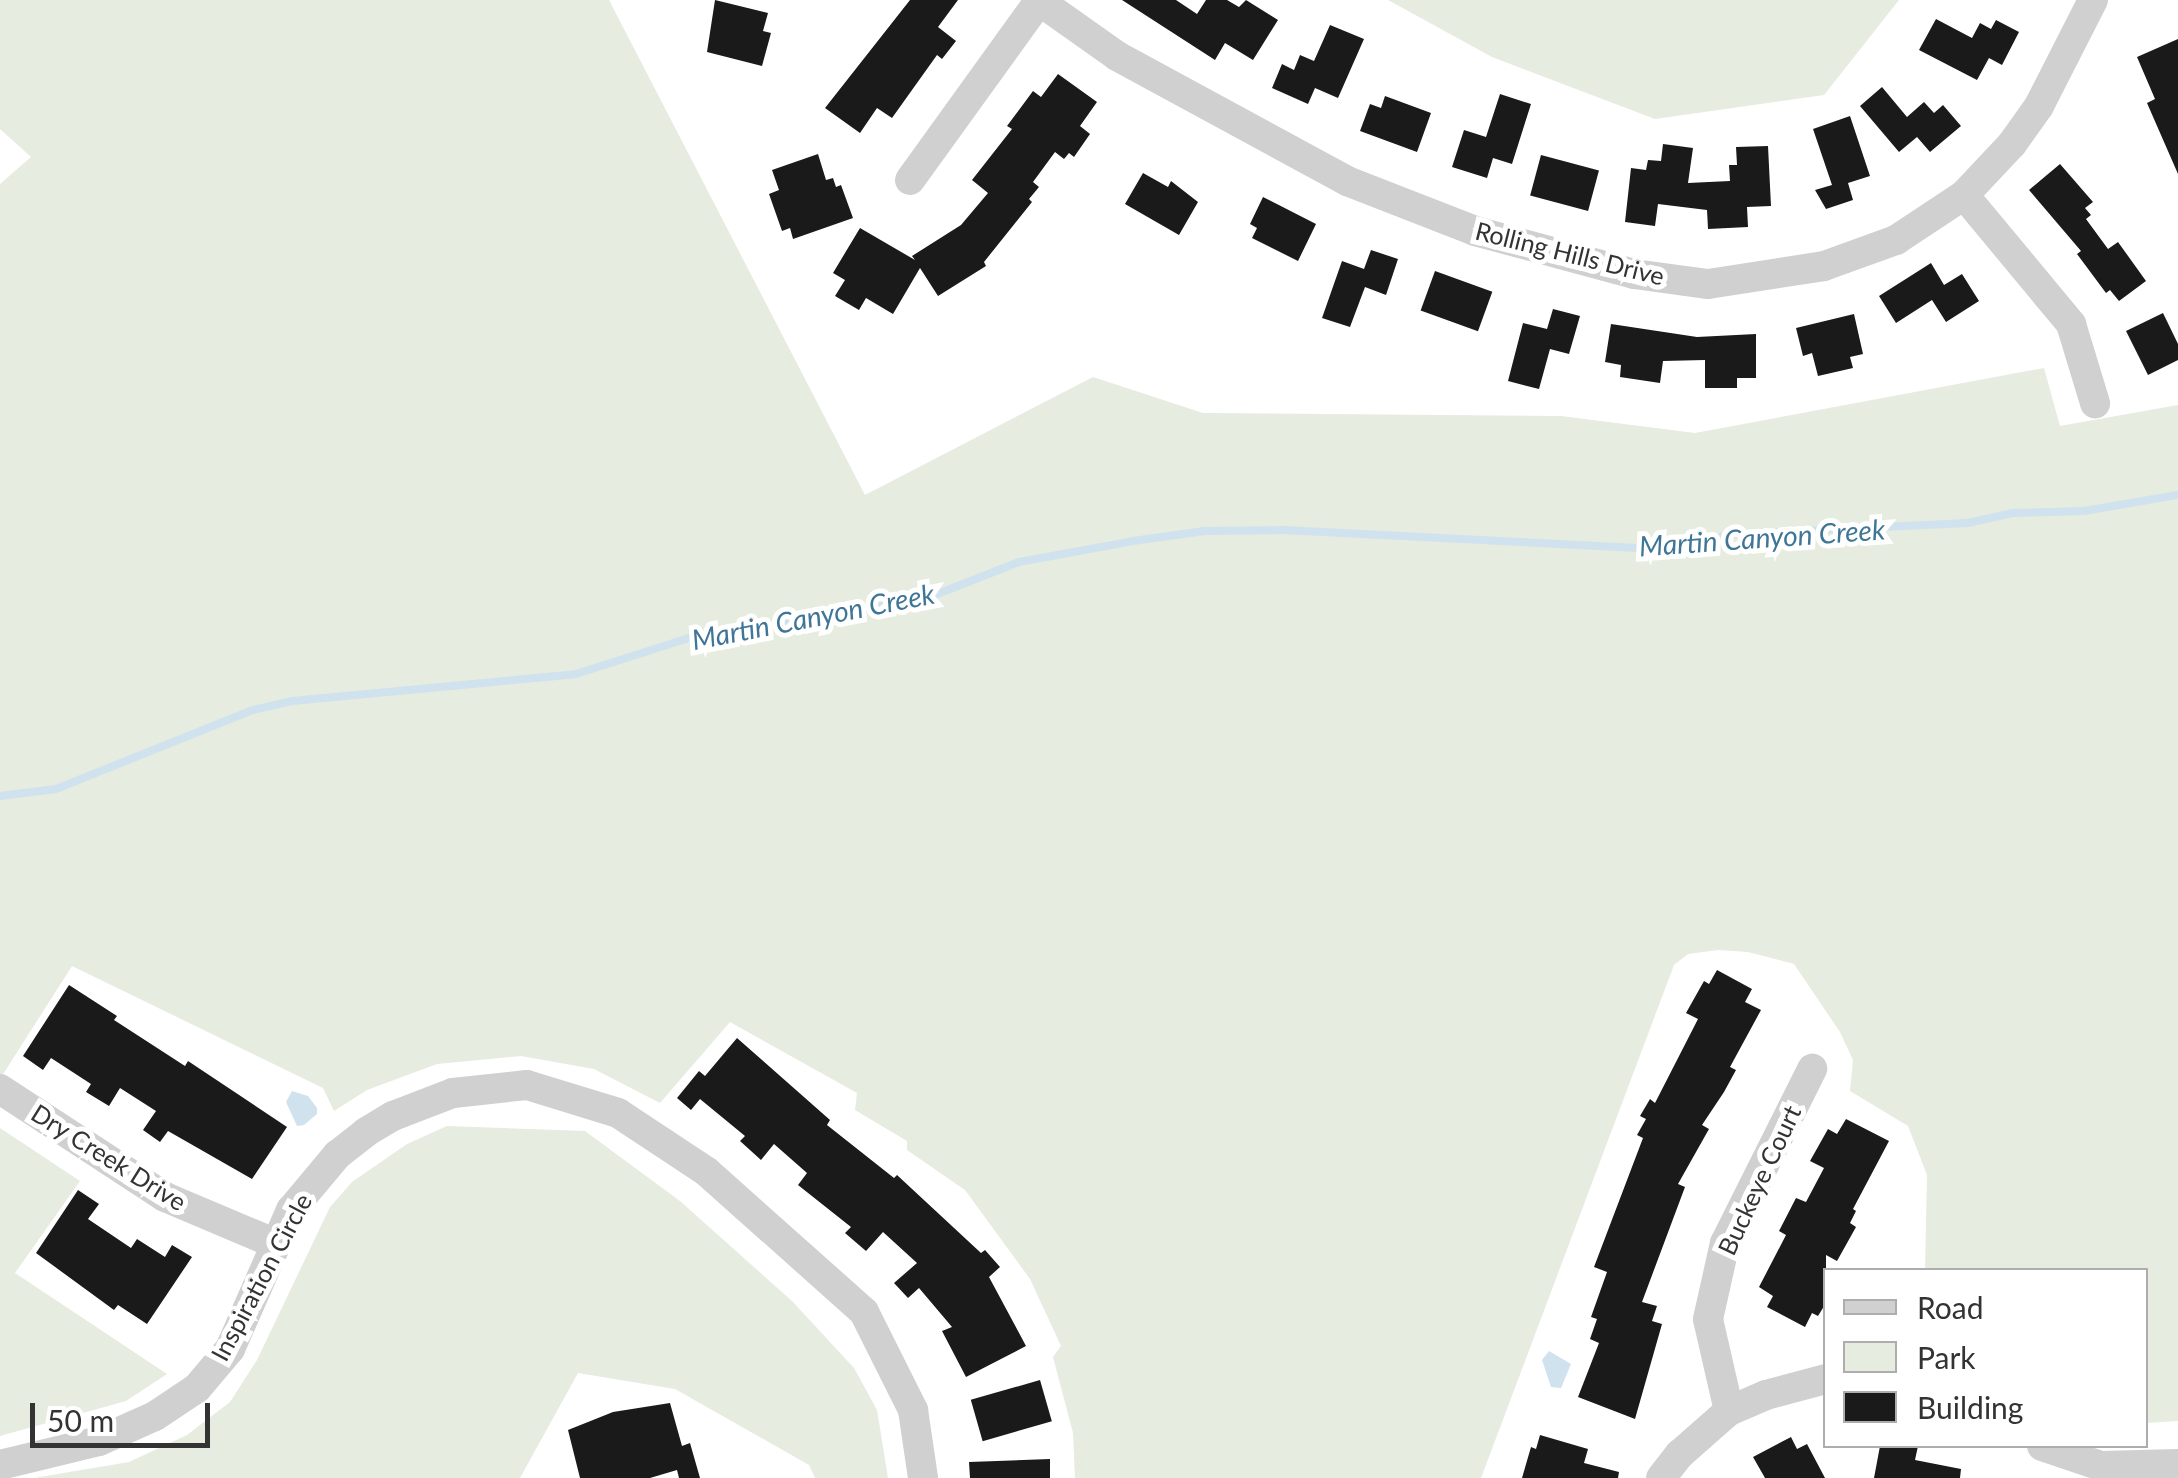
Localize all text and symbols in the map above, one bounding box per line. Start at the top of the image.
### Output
street label: Rolling Hills Drive [1472,215,1668,291]
water label: Martin Canyon Creek [1638,512,1886,562]
water label: Martin Canyon Creek [689,576,937,656]
street label: Dry Creek Drive [26,1097,192,1217]
street label: Buckeye Court [1711,1101,1807,1259]
street label: Inspiration Circle [204,1188,318,1366]
legend [1823,1268,2148,1448]
text: Road [1917,1289,1984,1325]
text: Park [1917,1339,1976,1375]
scale bar [35,1383,215,1445]
text: Building [1917,1389,2023,1425]
text: 50 m [47,1402,114,1438]

